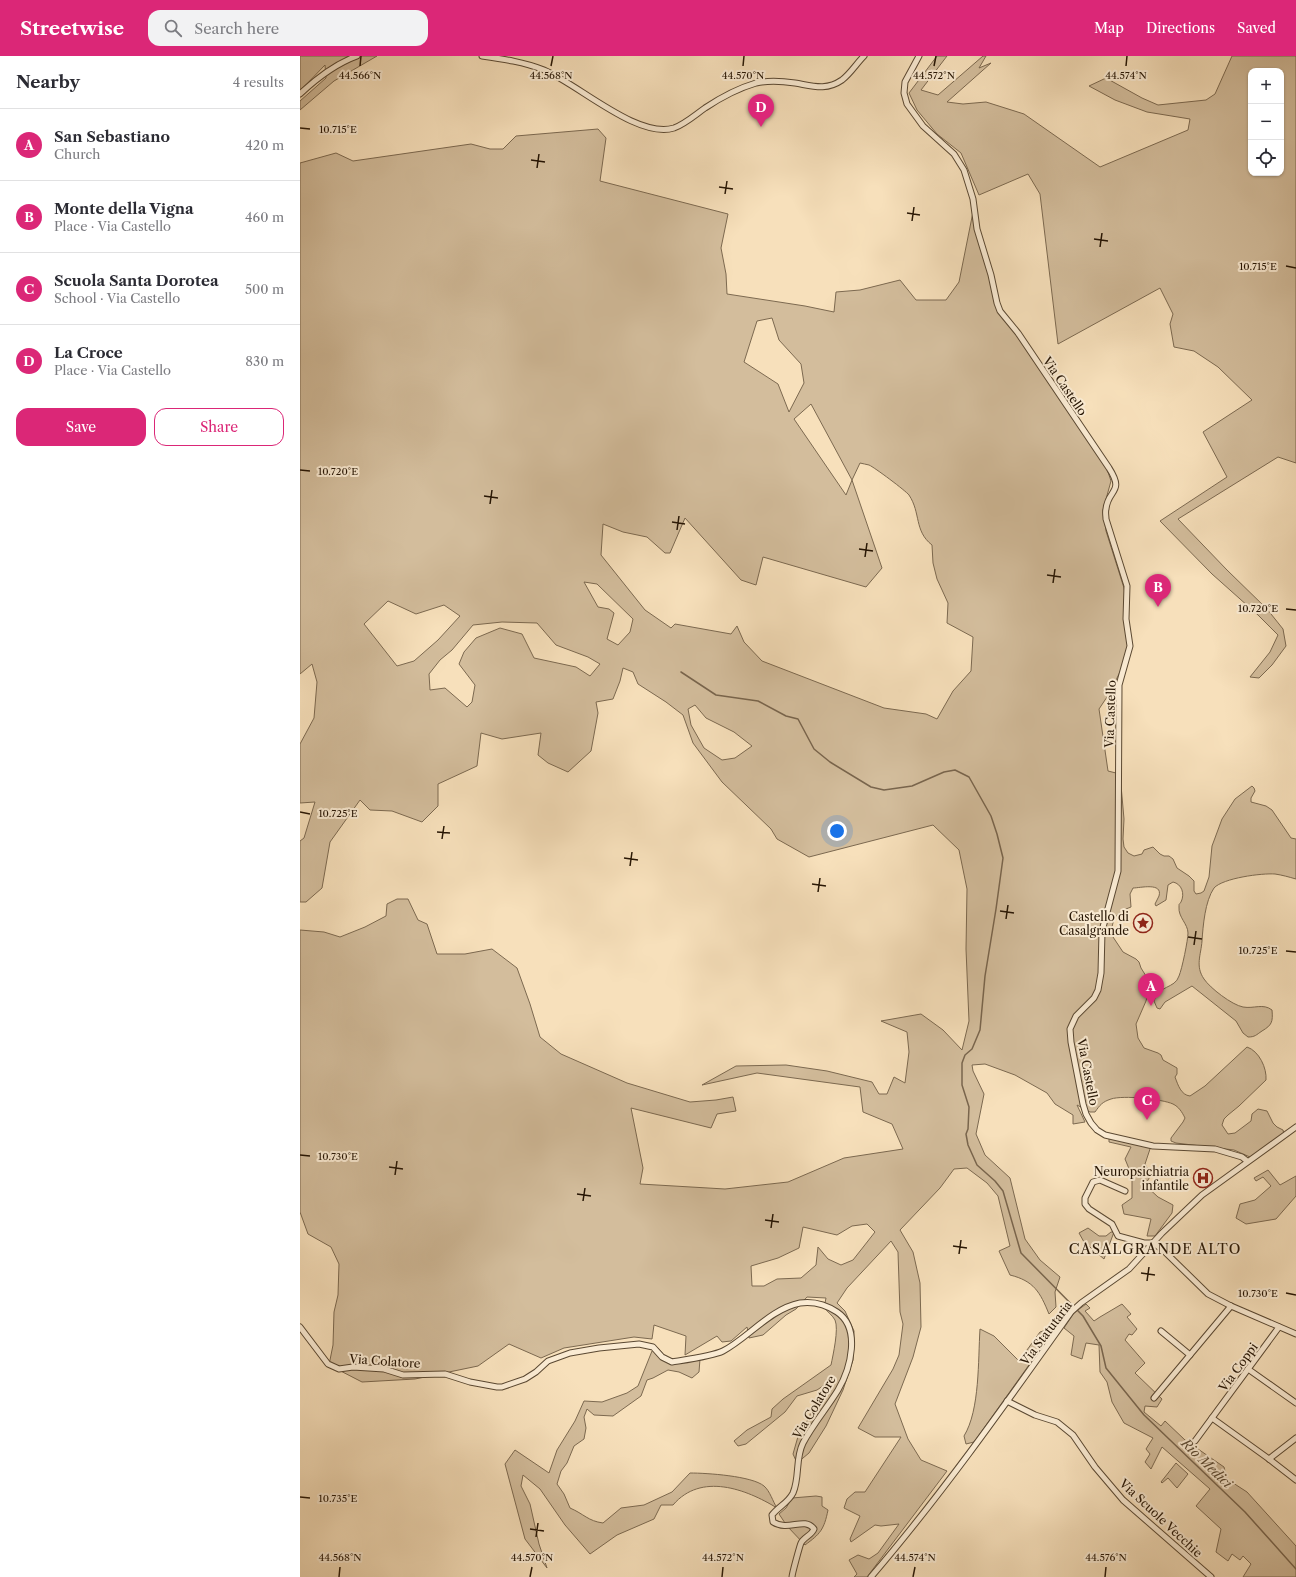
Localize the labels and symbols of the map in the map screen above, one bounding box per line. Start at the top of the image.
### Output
text: 44.566°N [339,69,381,82]
text: 44.568°N [530,69,572,82]
text: 44.570°N [722,69,764,82]
text: 44.572°N [913,69,955,82]
text: 44.574°N [1105,69,1147,82]
pin: D [748,94,774,127]
text: 10.715°E [319,123,357,136]
text: 10.715°E [1239,260,1277,273]
street label: Via Castello [1039,353,1090,418]
text: 10.720°E [318,465,358,478]
pin: B [1145,574,1171,607]
text: 10.720°E [1238,602,1278,615]
street label: Via Castello [1101,680,1119,749]
text: 10.725°E [318,807,358,820]
your location [827,821,847,841]
place label: Castello di Casalgrande [1059,909,1129,938]
place icon: Castello di Casalgrande [1132,912,1154,934]
text: 10.725°E [1238,944,1278,957]
pin: A [1138,973,1164,1006]
street label: Via Castello [1074,1036,1102,1107]
pin: C [1134,1087,1160,1120]
text: 10.730°E [318,1150,358,1163]
place label: Neuropsichiatria infantile [1094,1164,1190,1193]
hospital icon: Neuropsichiatria infantile [1192,1167,1214,1189]
district label: CASALGRANDE ALTO [1069,1240,1241,1258]
text: 10.730°E [1238,1287,1278,1300]
street label: Via Statutaria [1016,1297,1075,1369]
street label: Via Coppi [1215,1339,1261,1395]
street label: Via Colatore [348,1351,421,1371]
street label: Via Colatore [789,1372,839,1442]
water label: Rio Medici [1178,1434,1236,1492]
street label: Via Scuole Vecchie [1116,1475,1206,1560]
text: 10.735°E [319,1492,358,1505]
text: 44.568°N [319,1551,361,1564]
text: 44.570°N [511,1551,553,1564]
text: 44.572°N [702,1551,744,1564]
text: 44.574°N [894,1551,936,1564]
text: 44.576°N [1085,1551,1127,1564]

